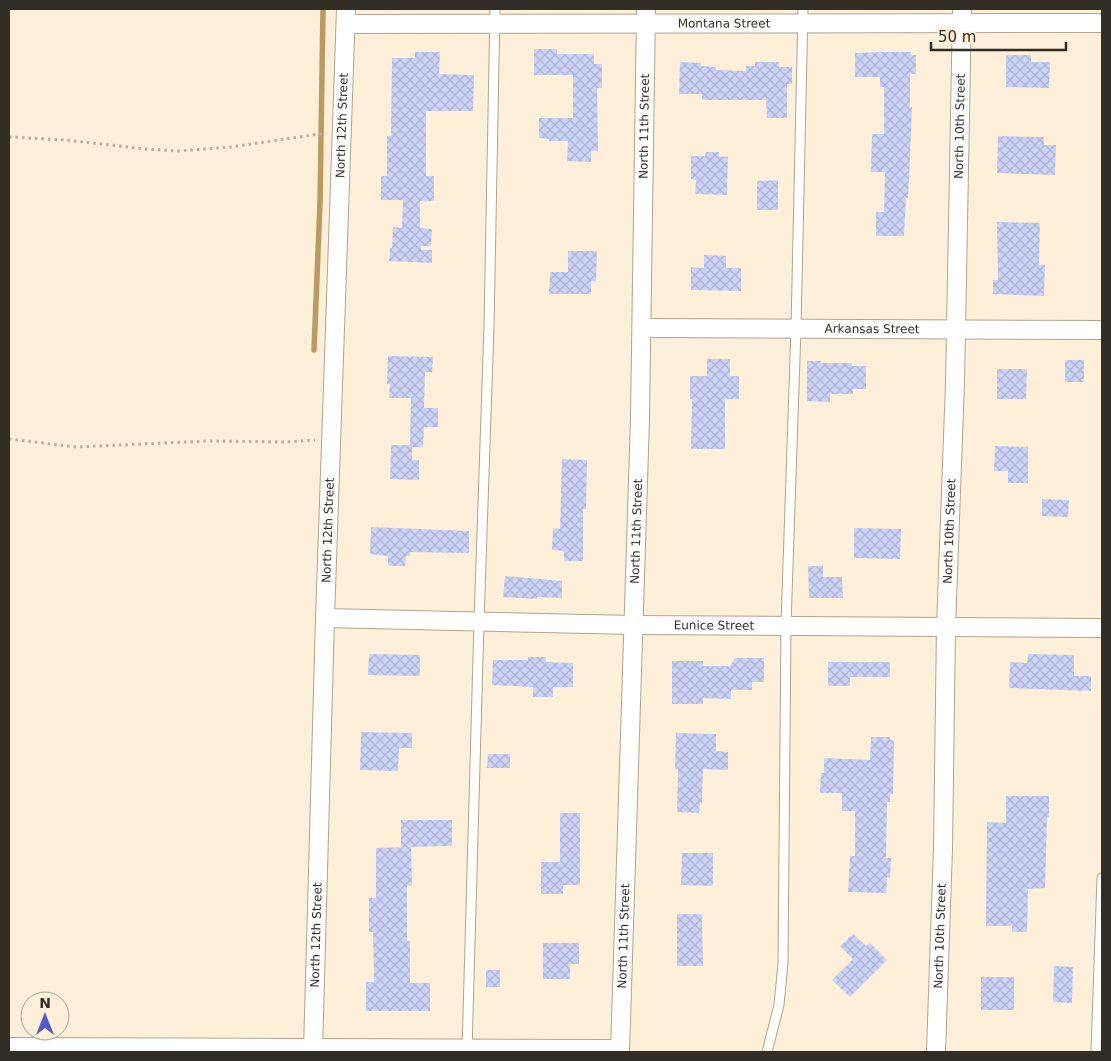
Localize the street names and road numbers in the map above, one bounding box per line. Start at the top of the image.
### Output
street label: Montana Street [678,16,771,31]
street label: North 12th Street [333,72,351,178]
street label: North 11th Street [637,73,652,179]
street label: North 10th Street [952,73,968,179]
street label: Arkansas Street [824,322,920,336]
street label: North 12th Street [319,477,337,583]
street label: North 11th Street [628,478,645,584]
street label: North 10th Street [941,478,958,584]
street label: Eunice Street [674,618,754,633]
street label: North 12th Street [308,882,325,988]
street label: North 11th Street [615,883,632,989]
street label: North 10th Street [931,883,949,989]

